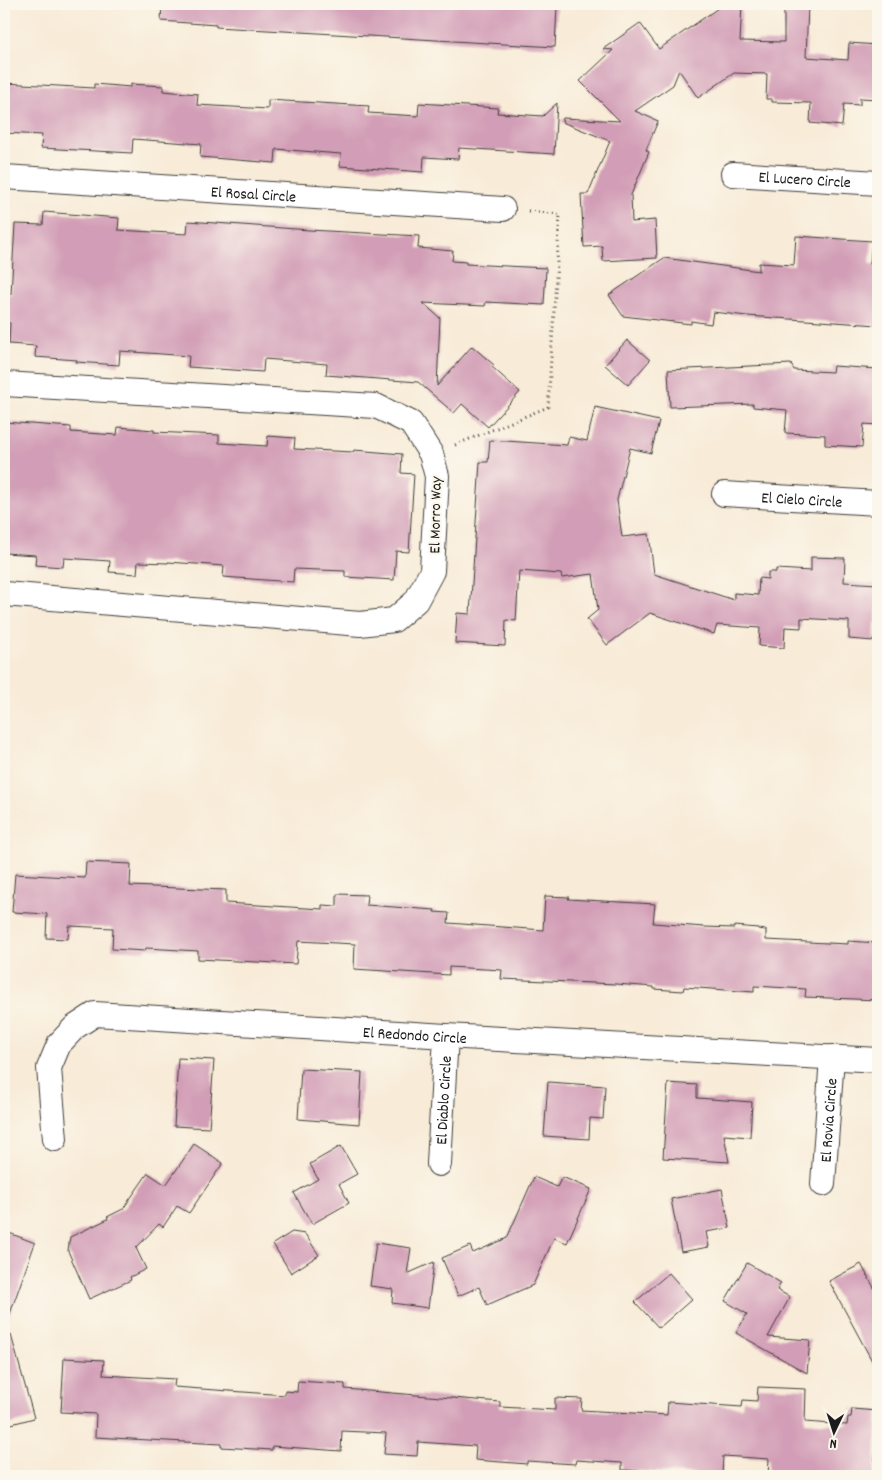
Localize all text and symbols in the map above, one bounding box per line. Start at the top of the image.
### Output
street label: El Lucero Circle [758,167,852,195]
street label: El Rosal Circle [210,181,297,210]
street label: El Morro Way [424,476,449,554]
street label: El Cielo Circle [760,487,843,515]
street label: El Redondo Circle [362,1022,467,1051]
street label: El Diablo Circle [431,1055,459,1145]
street label: El Rovia Circle [816,1077,844,1163]
north arrow [810,1408,860,1458]
text: N [829,1433,837,1453]

